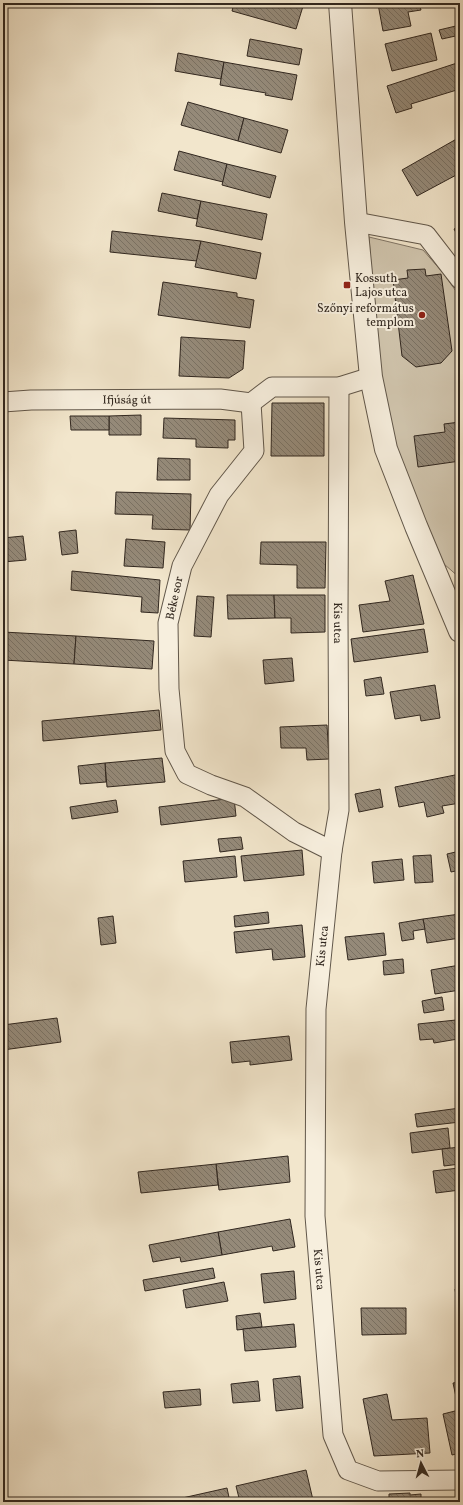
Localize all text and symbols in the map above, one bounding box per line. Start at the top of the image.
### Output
place label: Kossuth Lajos utca [355,271,407,301]
marker: Kossuth Lajos utca [342,280,352,290]
place label: Szőnyi református templom [317,301,414,331]
marker: Szőnyi református templom [417,310,427,320]
street label: Ifjúság út [102,392,151,409]
street label: Béke sor [163,575,187,621]
street label: Kis utca [329,602,345,644]
street label: Kis utca [313,925,333,968]
street label: Kis utca [309,1248,328,1291]
north arrow [401,1443,441,1483]
text: N [415,1447,425,1462]

